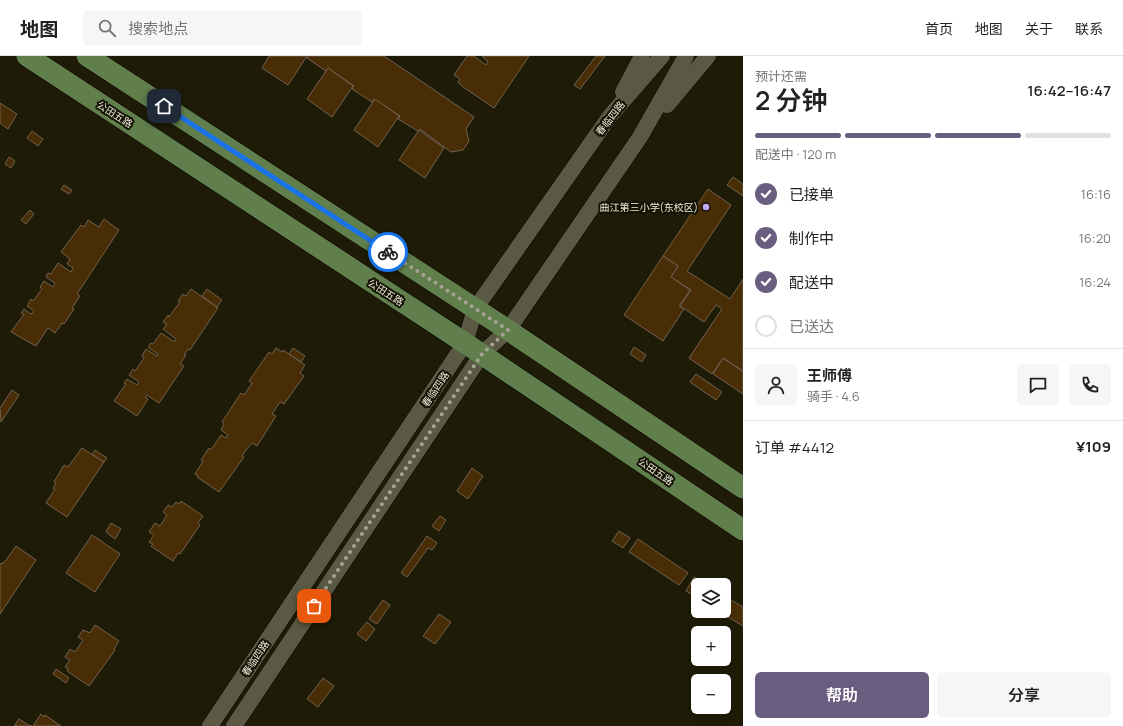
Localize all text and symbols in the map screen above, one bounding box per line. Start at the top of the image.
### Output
search box [82,10,362,46]
text: 地图 [20,16,58,42]
icon: search [96,17,118,39]
text: 搜索地点 [128,18,188,39]
text: 首页 [925,19,953,38]
text: 地图 [975,19,1003,38]
text: 关于 [1025,19,1053,38]
text: 联系 [1075,19,1103,38]
text: 预计还需 [755,67,807,85]
text: 16:42–16:47 [1027,80,1111,101]
text: 2 分钟 [755,82,827,118]
pin [147,89,181,123]
icon: home [153,95,175,117]
street label: 公田五路 [94,97,136,131]
street label: 春临四路 [592,98,628,138]
text: 配送中 · 120 m [755,145,836,163]
icon: check [755,183,777,205]
text: 已接单 [789,184,834,205]
text: 16:16 [1081,185,1111,203]
place label: 曲江第三小学(东校区) [599,200,698,214]
marker: 曲江第三小学(东校区) [701,202,711,212]
icon: check [755,227,777,249]
text: 制作中 [789,228,834,249]
text: 16:20 [1079,229,1111,247]
courier [368,232,408,272]
icon: bike [377,241,399,263]
icon: check [755,271,777,293]
text: 配送中 [789,272,834,293]
text: 16:24 [1079,273,1111,291]
street label: 公田五路 [365,275,407,309]
text: 已送达 [789,316,834,337]
button: person [755,364,797,406]
button: chat [1017,364,1059,406]
button: phone [1069,364,1111,406]
text: 王师傅 [807,365,852,386]
street label: 春临四路 [418,369,452,409]
text: 骑手 · 4.6 [807,387,860,405]
text: ¥109 [1076,436,1111,457]
text: 订单 #4412 [755,437,834,458]
street label: 公田五路 [636,454,676,488]
map controls [691,578,731,714]
button: layers [691,578,731,618]
pin [297,589,331,623]
icon: bag [303,595,325,617]
button: + [691,626,731,666]
street label: 春临四路 [238,638,272,678]
button: 帮助 [755,672,929,718]
button: 分享 [937,672,1111,718]
button: − [691,674,731,714]

